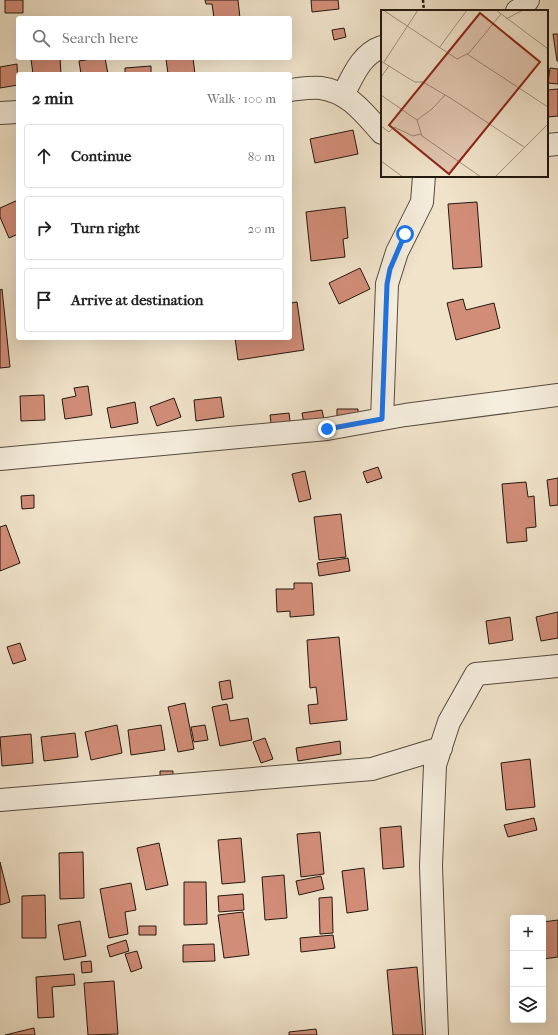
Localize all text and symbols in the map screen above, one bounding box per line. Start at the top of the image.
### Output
inset map [381,10,548,177]
search box [16,16,292,60]
icon: search [30,27,52,49]
text: Search here [62,29,138,47]
text: 2 min [32,88,73,108]
text: Walk · 100 m [207,91,276,106]
icon: ahead [33,145,55,167]
text: Continue [71,147,131,165]
text: 80 m [248,149,275,164]
icon: right [33,217,55,239]
text: Turn right [71,219,140,237]
text: 20 m [248,221,275,236]
route start [396,225,414,243]
icon: arrive [33,289,55,311]
text: Arrive at destination [71,291,203,309]
route end [318,420,336,438]
map controls [510,915,546,1023]
button: + [510,915,546,951]
button: − [510,951,546,987]
button: layers [510,987,546,1023]

